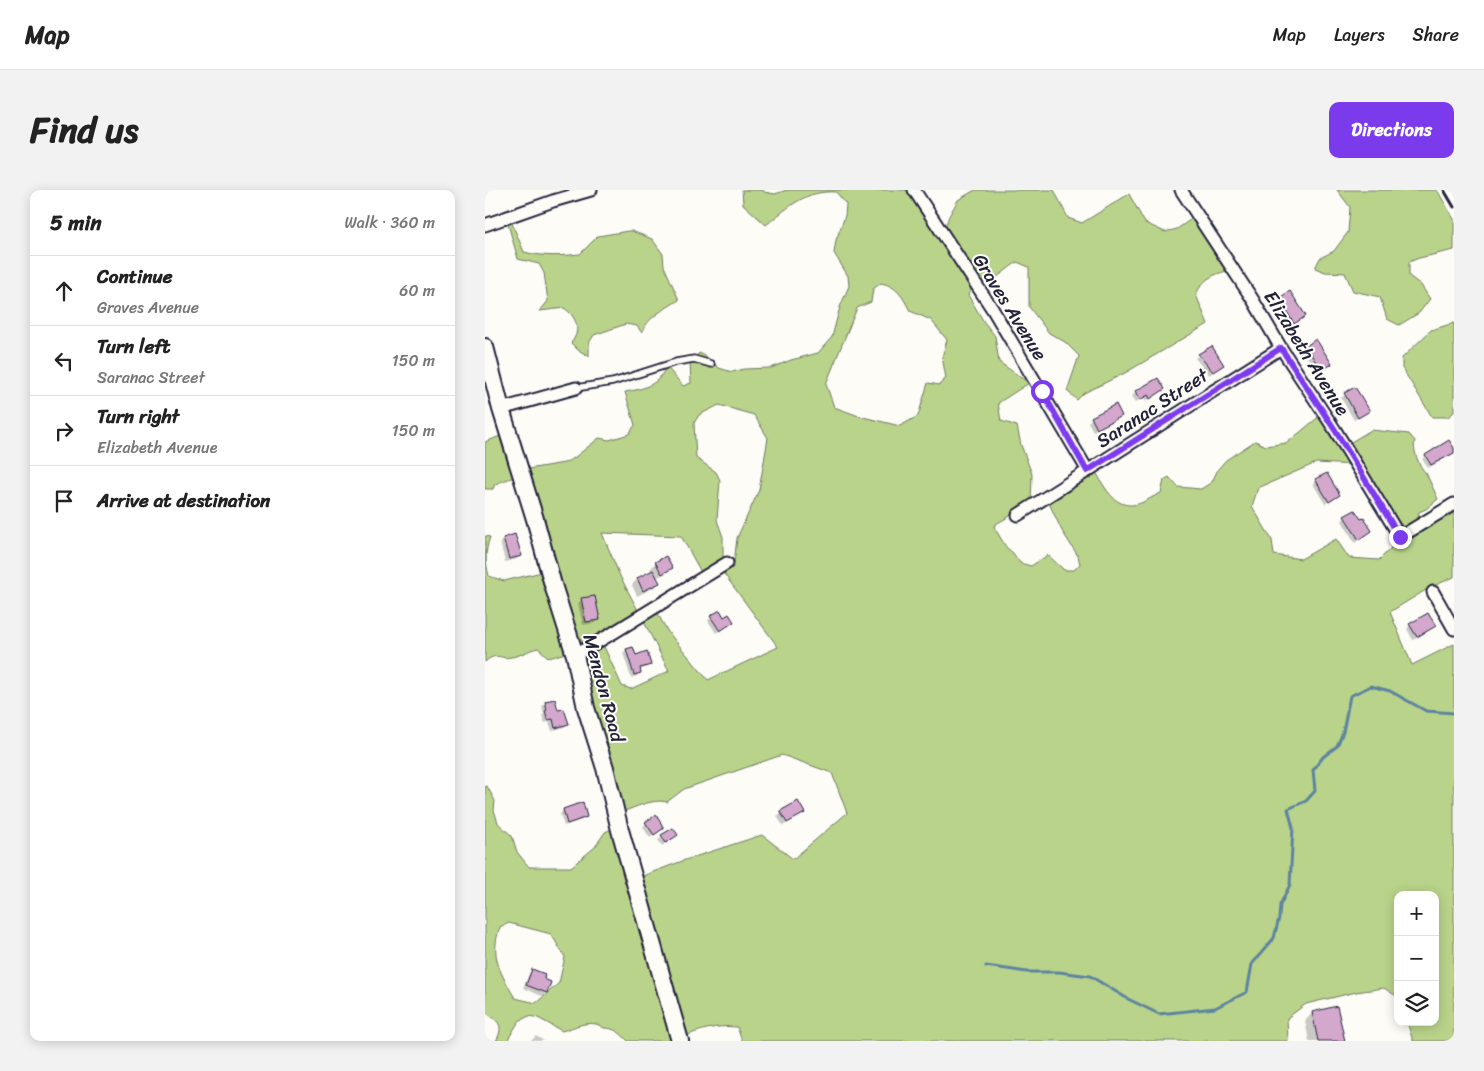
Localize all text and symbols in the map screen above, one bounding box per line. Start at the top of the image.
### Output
text: Map [25,14,69,56]
text: Map [1273,19,1306,51]
text: Layers [1334,19,1385,51]
text: Share [1413,19,1459,51]
text: Find us [30,99,138,161]
button: Directions [1329,102,1454,158]
text: 5 min [50,204,102,242]
text: Walk · 360 m [345,208,435,237]
street label: Graves Avenue [964,247,1056,367]
text: Continue [97,260,173,293]
text: 60 m [399,276,435,305]
icon: ahead [50,277,78,305]
street label: Elizabeth Avenue [1255,284,1359,422]
text: Graves Avenue [97,293,199,322]
text: Turn left [97,330,170,363]
text: 150 m [392,346,435,375]
icon: left [50,347,78,375]
street label: Saranac Street [1089,359,1216,457]
text: Saranac Street [97,363,205,392]
route start [1031,380,1054,403]
text: Turn right [97,400,179,433]
text: 150 m [392,416,435,445]
icon: right [50,417,78,445]
text: Elizabeth Avenue [97,433,217,462]
text: Arrive at destination [97,484,270,517]
icon: arrive [50,487,78,515]
route end [1389,526,1412,549]
street label: Mendon Road [574,630,635,748]
map controls [1394,891,1439,1026]
button: + [1394,891,1439,936]
button: − [1394,936,1439,981]
button: layers [1394,981,1439,1026]

